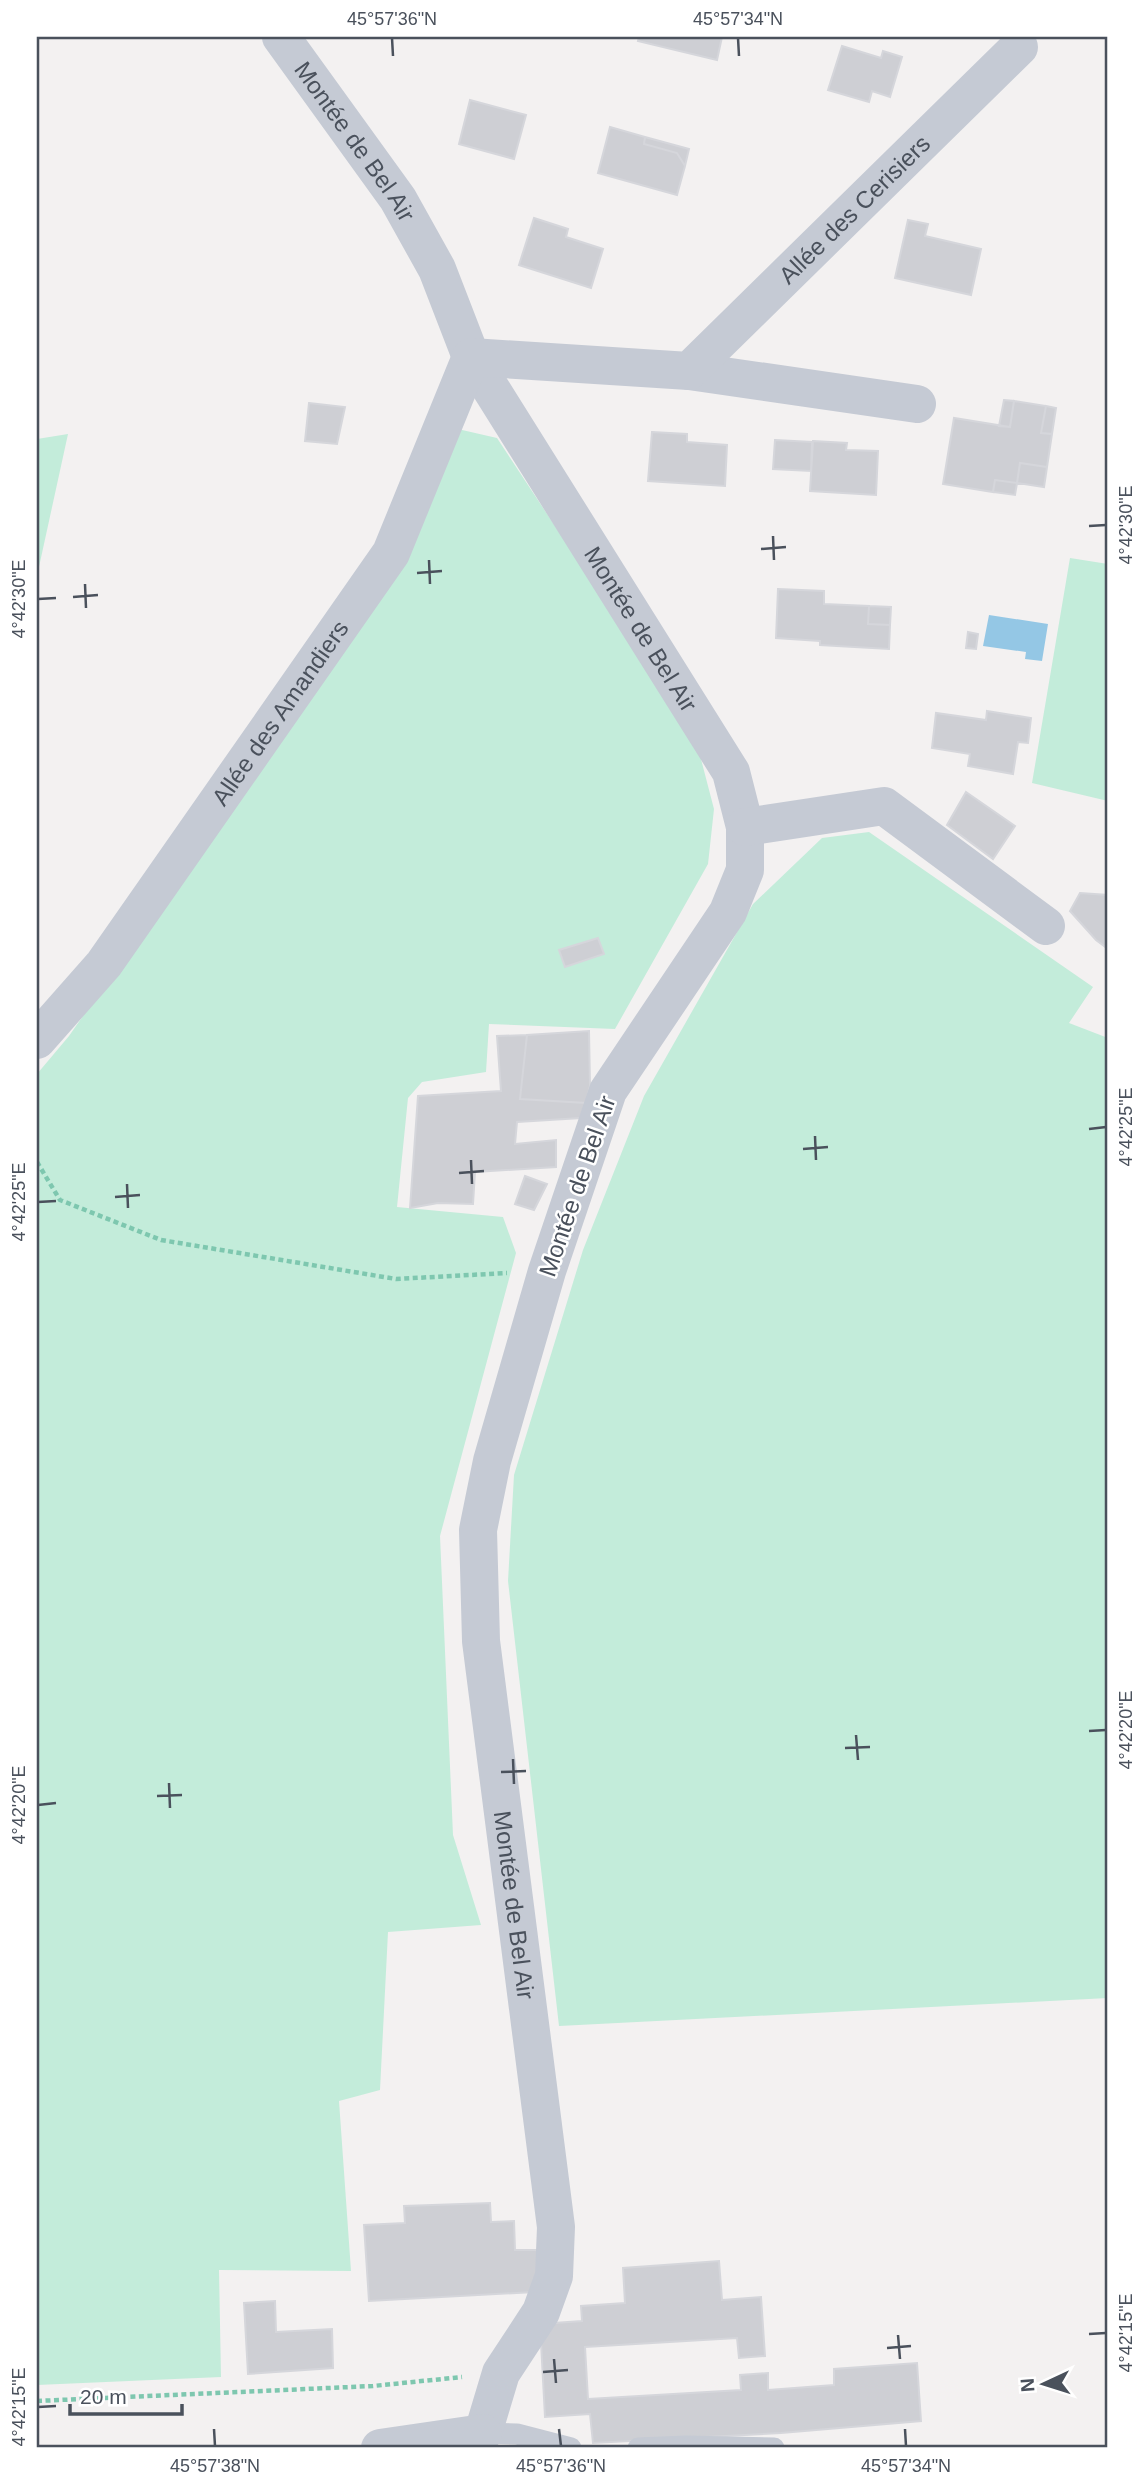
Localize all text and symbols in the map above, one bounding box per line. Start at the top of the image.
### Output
text: 45°57'36"N [347,9,437,29]
text: 45°57'34"N [693,9,783,29]
street label: Montée de Bel Air [289,56,421,226]
street label: Allée des Cerisiers [773,129,935,289]
text: 4°42'30"E [1116,485,1136,565]
street label: Montée de Bel Air [579,541,703,716]
text: 4°42'30"E [9,559,29,639]
street label: Allée des Amandiers [206,615,353,810]
text: 4°42'25"E [1116,1087,1136,1167]
street label: Montée de Bel Air [533,1092,621,1280]
text: 4°42'25"E [9,1162,29,1242]
text: 4°42'20"E [1116,1690,1136,1770]
text: 4°42'20"E [9,1765,29,1845]
street label: Montée de Bel Air [489,1809,540,2001]
text: 4°42'15"E [1116,2293,1136,2373]
north arrow [1009,2348,1078,2418]
text: 4°42'15"E [9,2367,29,2447]
scale bar [70,2373,182,2417]
text: N [1017,2378,1038,2393]
text: 20 m [80,2385,127,2408]
text: 45°57'38"N [170,2456,260,2476]
text: 45°57'36"N [516,2456,606,2476]
text: 45°57'34"N [861,2456,951,2476]

